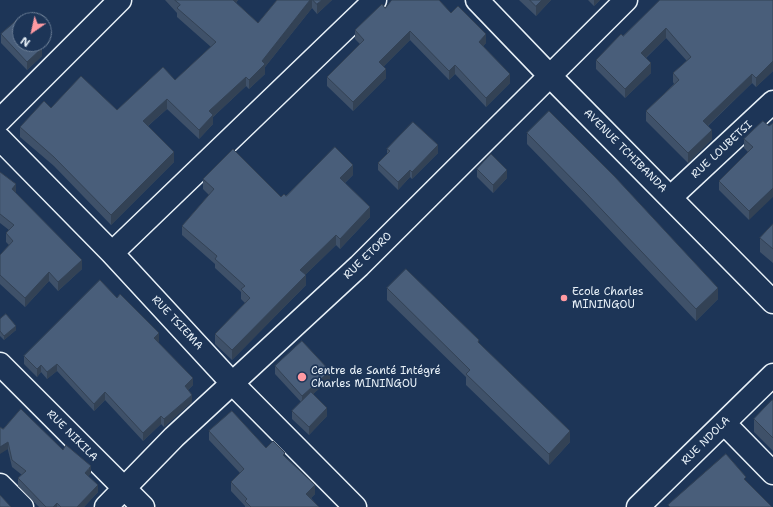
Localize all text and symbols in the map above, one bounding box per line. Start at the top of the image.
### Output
north arrow [12,12,52,52]
text: N [18,33,33,50]
street label: AVENUE TCHIBANDA [581,107,669,195]
street label: RUE LOUBETSI [689,118,755,182]
street label: RUE ETORO [341,230,395,282]
place label: Ecole Charles MININGOU [572,285,643,311]
street label: RUE TSIEMA [149,293,205,353]
marker: Ecole Charles MININGOU [559,293,569,303]
place label: Centre de Santé Intégré Charles MININGOU [311,364,441,390]
marker: Centre de Santé Intégré Charles MININGOU [296,371,308,383]
street label: RUE NIKILA [44,408,100,464]
street label: RUE NDOLA [679,414,733,468]

